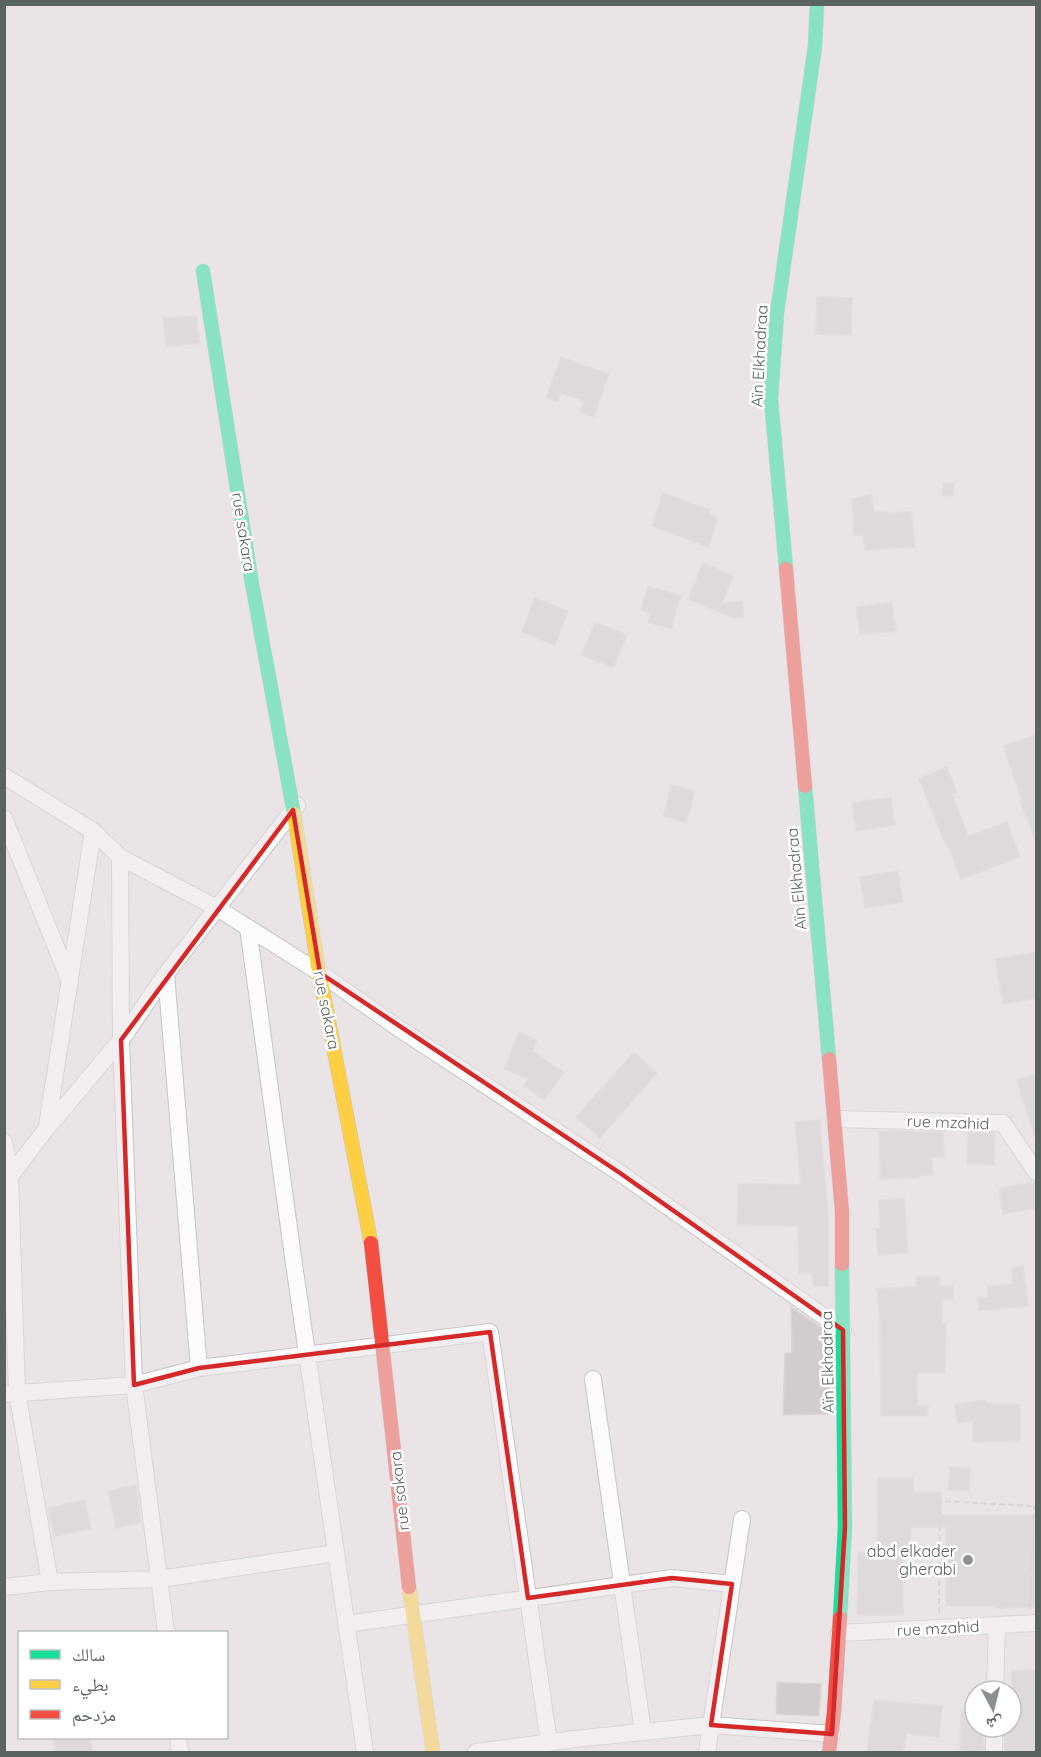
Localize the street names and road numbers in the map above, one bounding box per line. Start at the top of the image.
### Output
street label: Aïn Elkhadraa [746,304,772,408]
street label: rue sakara [228,491,260,573]
street label: Aïn Elkhadraa [782,827,810,931]
street label: rue sakara [310,969,344,1051]
street label: rue mzahid [906,1111,990,1133]
street label: Aïn Elkhadraa [816,1311,838,1413]
street label: rue sakara [385,1450,413,1532]
street label: rue mzahid [896,1616,980,1640]

